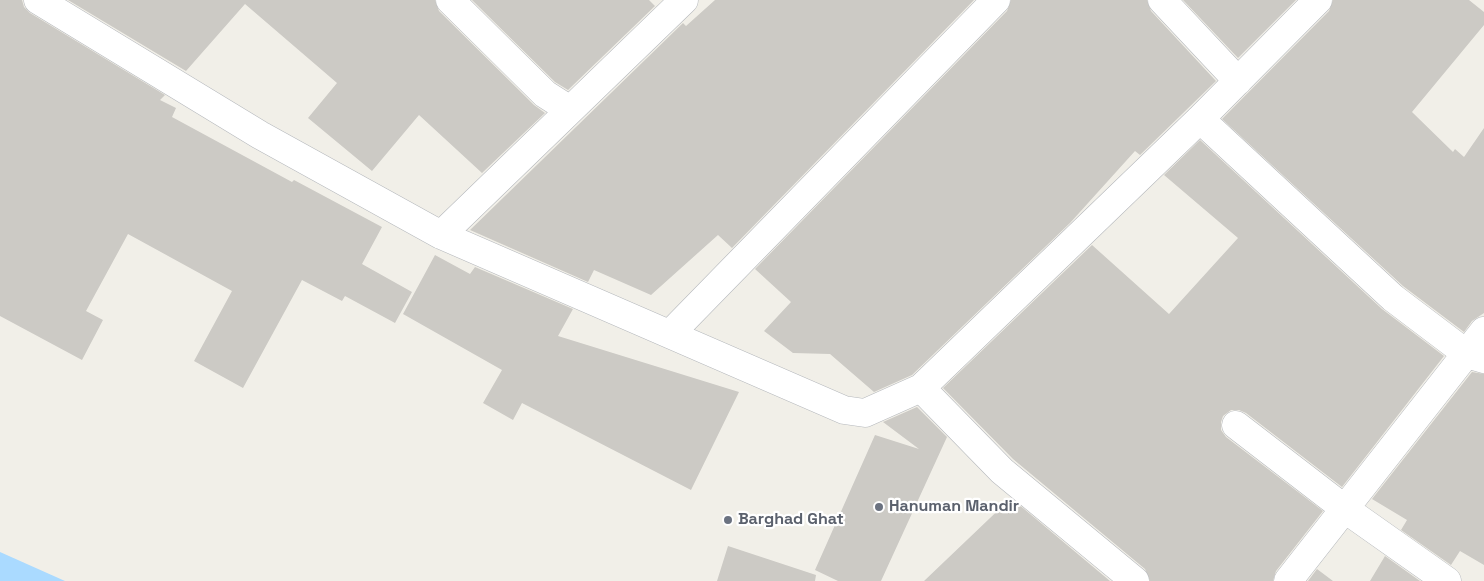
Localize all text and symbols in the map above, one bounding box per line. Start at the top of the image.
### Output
place label: Hanuman Mandir [889,497,1019,517]
marker: Hanuman Mandir [873,501,885,513]
place label: Barghad Ghat [738,510,844,530]
marker: Barghad Ghat [722,514,734,526]

